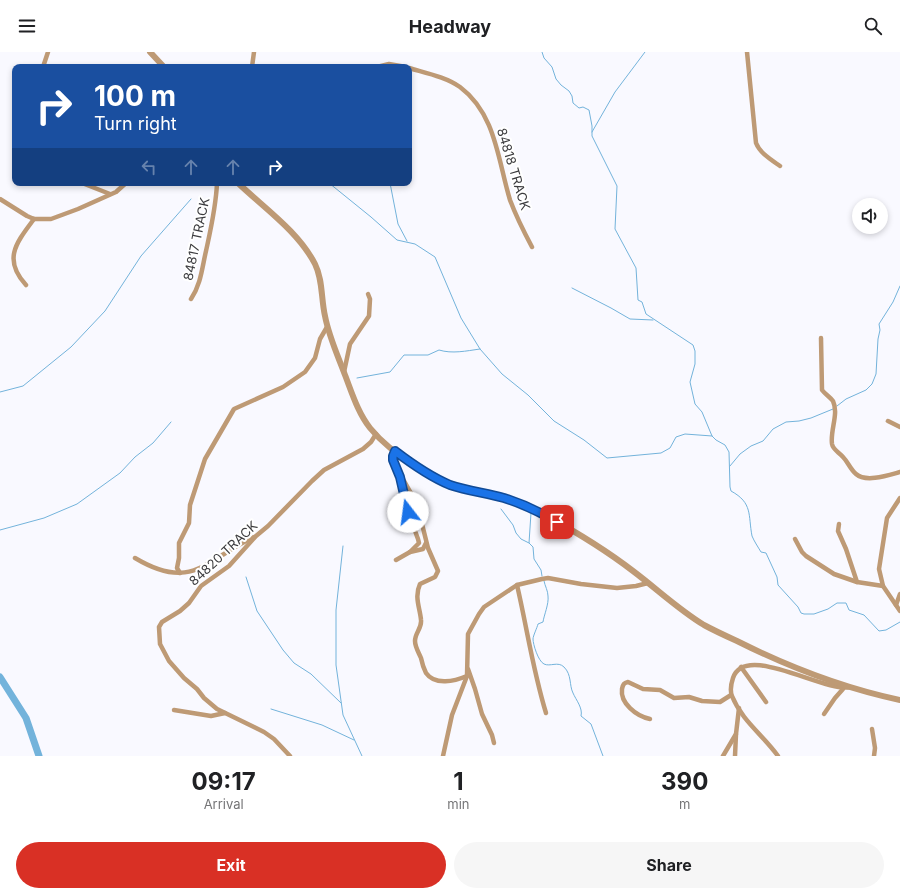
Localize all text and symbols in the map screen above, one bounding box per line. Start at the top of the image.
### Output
icon: menu [16,15,38,37]
icon: search [862,15,884,37]
text: Headway [409,16,491,37]
text: 100 m [94,79,176,113]
icon: right [28,80,80,132]
text: Turn right [94,113,177,134]
street label: 84818 TRACK [494,126,534,212]
icon: left [138,156,160,178]
icon: ahead [180,156,202,178]
icon: ahead [222,156,244,178]
icon: right [264,156,286,178]
street label: 84817 TRACK [179,196,213,282]
map controls [852,198,888,234]
button: sound [852,198,888,234]
position arrow [387,491,429,533]
pin [540,505,574,539]
icon: arrive [546,511,568,533]
street label: 84820 TRACK [185,517,261,589]
text: 09:17 [192,767,256,796]
text: 1 [453,767,464,796]
text: 390 [661,767,708,796]
text: Arrival [204,796,244,812]
text: min [447,796,470,812]
text: m [679,796,690,812]
button: Exit [16,842,446,888]
button: Share [454,842,884,888]

